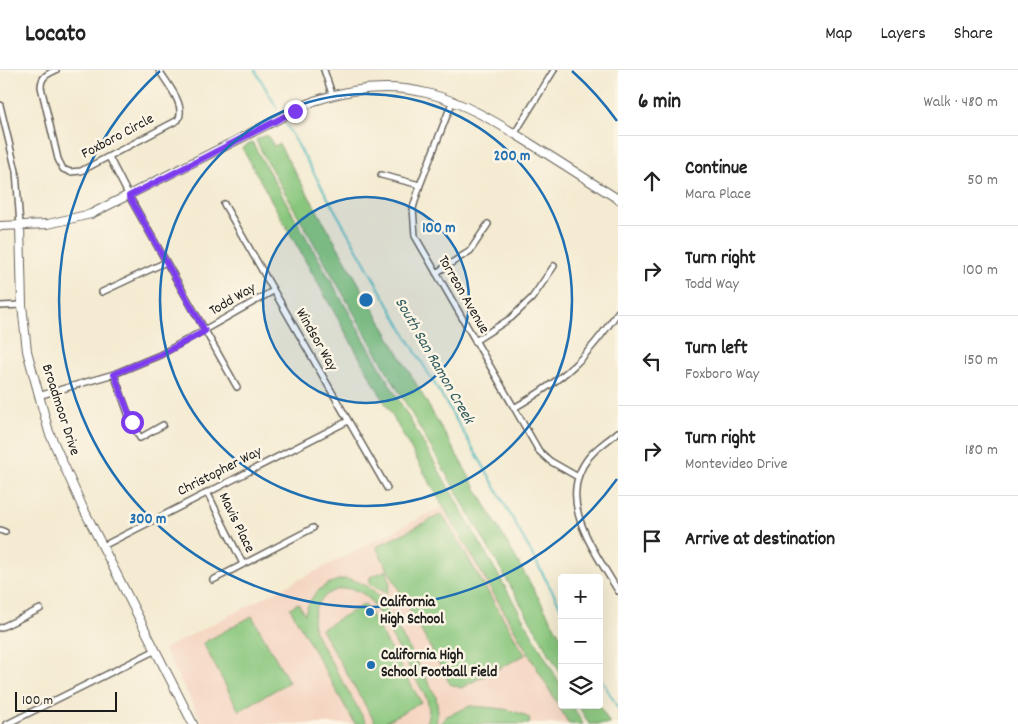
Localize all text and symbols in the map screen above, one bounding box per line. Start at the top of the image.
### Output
text: Locato [25,18,86,52]
text: Map [825,22,852,47]
text: Layers [880,22,926,47]
text: Share [954,22,993,47]
text: 6 min [638,88,681,118]
text: Walk · 480 m [924,91,998,114]
route end [284,100,307,123]
street label: Foxboro Circle [78,108,159,165]
text: 200 m [494,146,530,168]
text: Continue [685,156,747,183]
icon: ahead [638,167,666,195]
text: 50 m [967,169,998,192]
text: Mara Place [685,183,751,206]
text: 100 m [422,218,456,240]
text: Turn right [685,246,756,273]
street label: Torreon Avenue [432,252,495,339]
icon: right [638,257,666,285]
text: 100 m [962,259,998,282]
text: Todd Way [685,273,739,296]
street label: Todd Way [206,277,261,322]
centre of rings [357,291,375,309]
water label: South San Ramon Creek [388,294,480,430]
street label: Windsor Way [289,305,343,376]
text: Turn left [685,336,748,363]
icon: left [638,347,666,375]
text: 150 m [964,349,998,372]
street label: Broadmoor Drive [35,361,85,459]
text: Foxboro Way [685,363,759,386]
route start [121,411,144,434]
text: Turn right [685,426,756,453]
icon: right [638,437,666,465]
text: 180 m [965,439,998,462]
street label: Christopher Way [174,441,267,503]
text: Montevideo Drive [685,453,788,476]
street label: Mavis Place [212,489,260,557]
text: 300 m [130,509,166,531]
icon: arrive [638,527,666,555]
text: Arrive at destination [685,527,835,554]
map controls [558,574,603,709]
button: + [558,574,603,619]
place label: California High School [380,592,444,631]
marker: California High School [364,606,376,618]
button: − [558,619,603,664]
place label: California High School Football Field [381,645,497,684]
marker: California High School Football Field [365,659,377,671]
button: layers [558,664,603,709]
scale bar [15,689,118,712]
text: 100 m [22,691,53,711]

